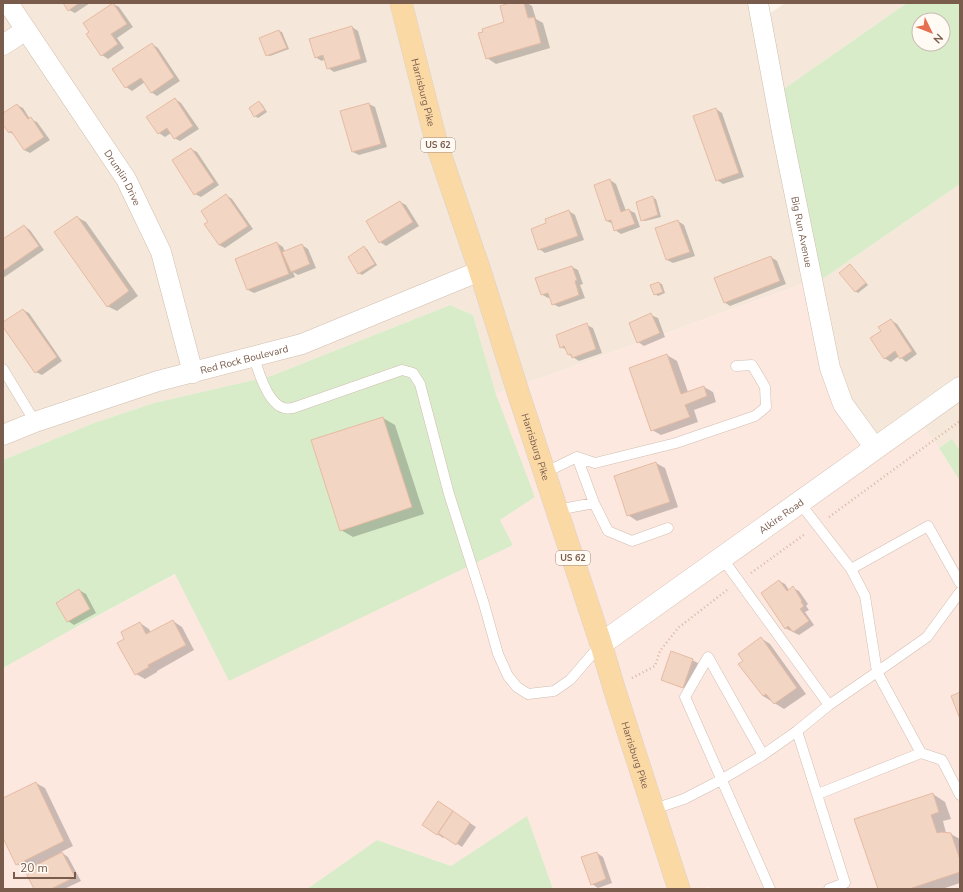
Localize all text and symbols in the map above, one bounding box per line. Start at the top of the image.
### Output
north arrow [911,12,951,52]
text: N [930,30,946,47]
street label: Harrisburg Pike [407,57,438,128]
road number: US 62 [421,138,455,152]
street label: Drumlin Drive [100,147,144,208]
street label: Big Run Avenue [787,195,815,269]
street label: Red Rock Boulevard [199,342,290,378]
street label: Harrisburg Pike [518,412,553,482]
street label: Alkire Road [756,496,807,537]
road number: US 62 [556,551,590,565]
street label: Harrisburg Pike [617,720,652,791]
scale bar [14,854,75,880]
text: 20 m [20,860,48,876]

